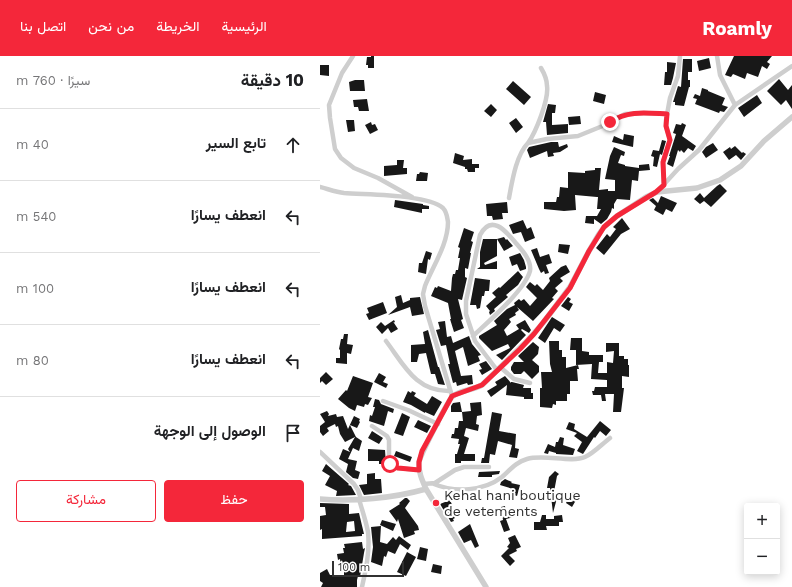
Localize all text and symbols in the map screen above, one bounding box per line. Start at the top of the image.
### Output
text: Roamly [702,17,772,40]
text: اتصل بنا [20,18,66,34]
text: من نحن [88,18,134,34]
text: الخريطة [156,18,200,34]
text: الرئيسية [222,18,267,34]
text: 10 دقيقة [241,70,304,90]
text: سيرًا · 760 m [16,73,90,88]
route end [601,113,619,131]
text: تابع السير [206,134,266,152]
icon: ahead [282,134,304,156]
text: 40 m [16,137,49,152]
text: انعطف يسارًا [191,206,266,224]
icon: left [282,206,304,228]
text: 540 m [16,209,56,224]
text: انعطف يسارًا [191,278,266,296]
icon: left [282,278,304,300]
text: 100 m [16,281,54,296]
text: انعطف يسارًا [191,350,266,368]
icon: left [282,350,304,372]
text: 80 m [16,353,49,368]
text: الوصول إلى الوجهة [154,422,266,440]
icon: arrive [282,422,304,444]
route start [381,455,399,473]
button: مشاركة [16,480,156,522]
button: حفظ [164,480,304,522]
place label: Kehal hani boutique de vetements [444,487,581,519]
marker: Kehal hani boutique de vetements [431,498,441,508]
map controls [744,503,780,575]
button: + [744,503,780,539]
button: − [744,539,780,575]
scale bar [332,559,404,578]
text: 100 m [338,561,370,574]

